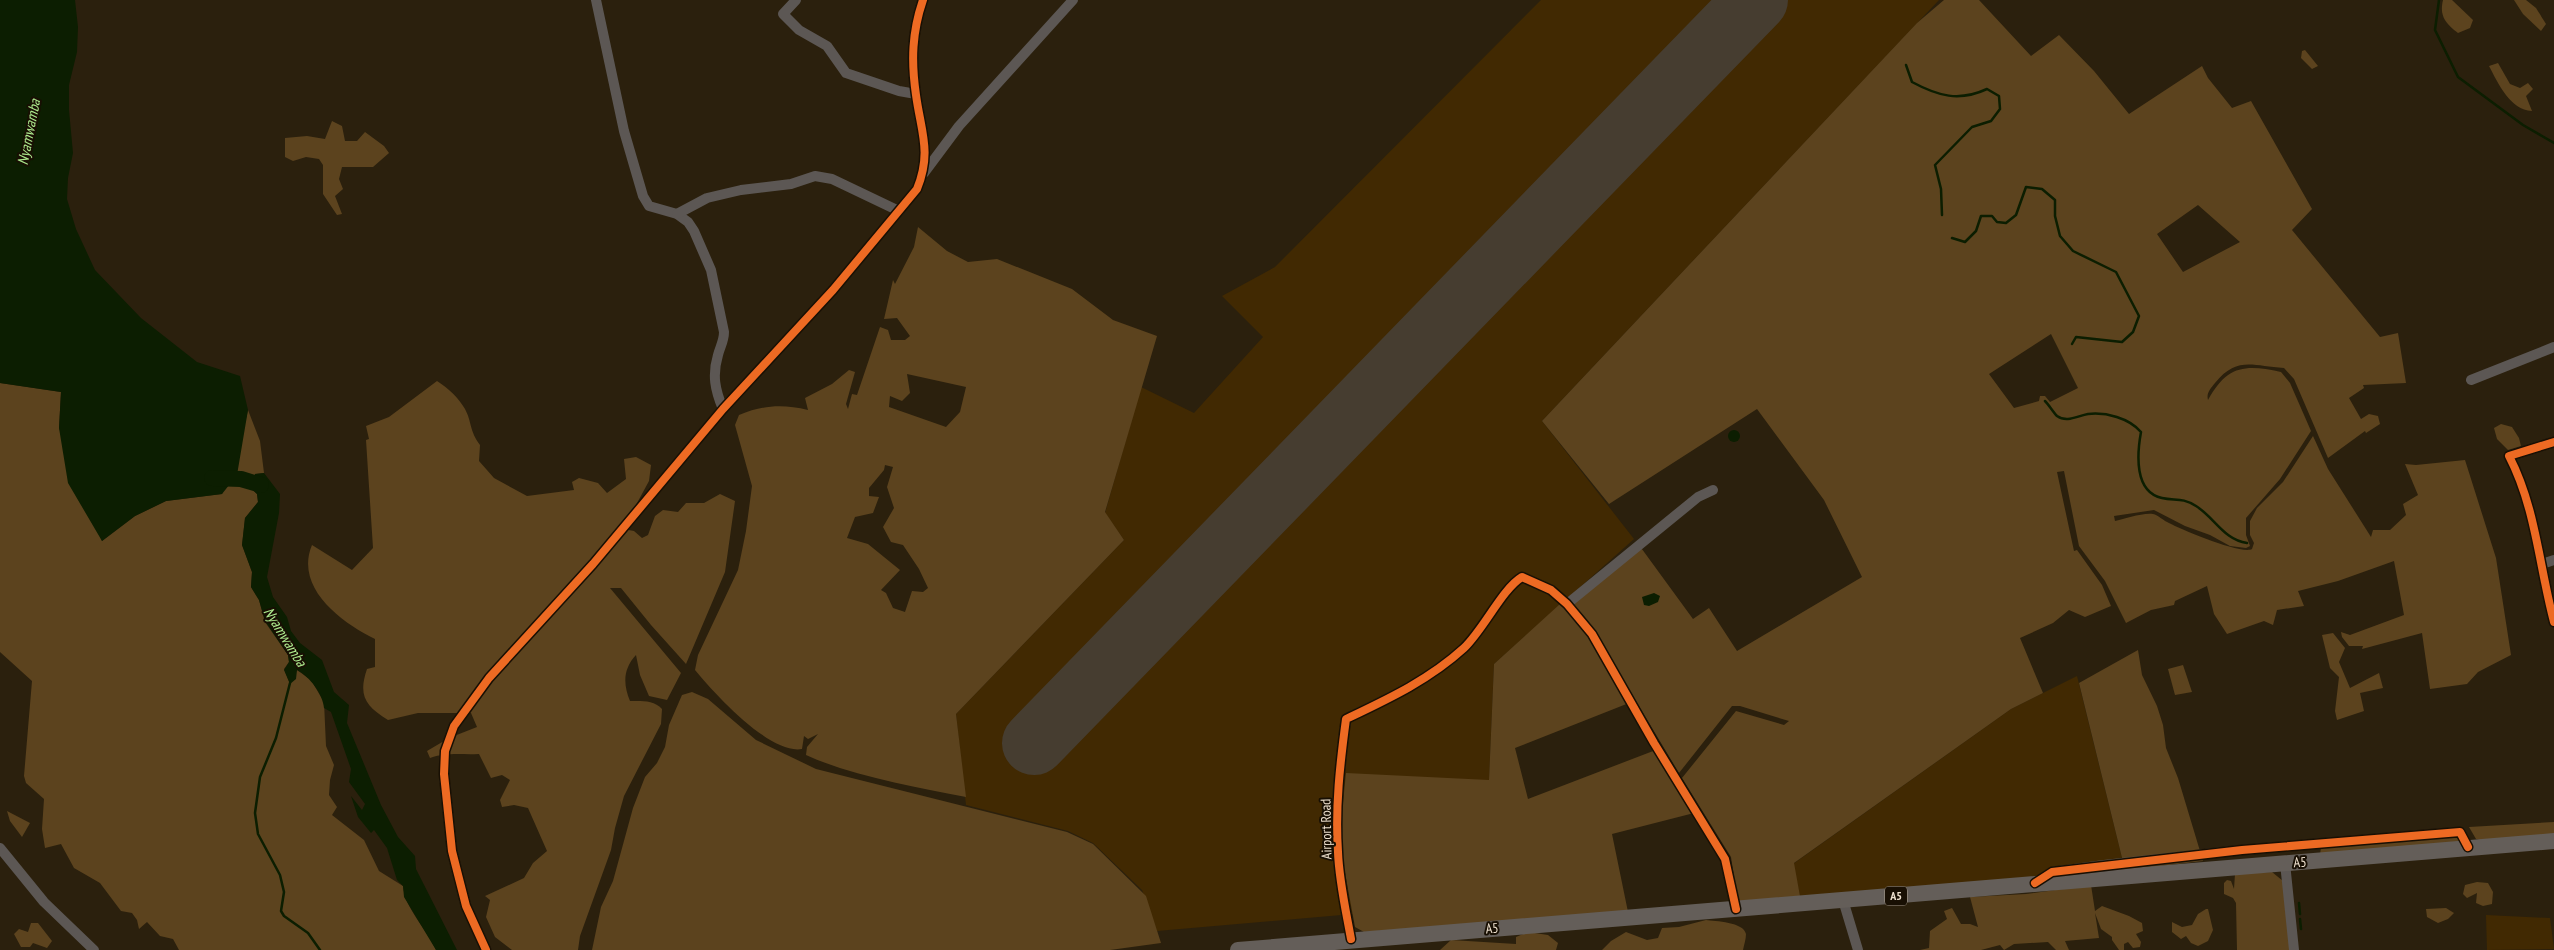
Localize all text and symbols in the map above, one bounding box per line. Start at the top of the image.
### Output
water label: Nyamwamba [13,96,44,166]
water label: Nyamwamba [260,603,312,671]
street label: Airport Road [1316,799,1336,859]
street label: A5 [2293,853,2307,871]
road number: A5 [1885,886,1907,906]
street label: A5 [1485,919,1499,937]

